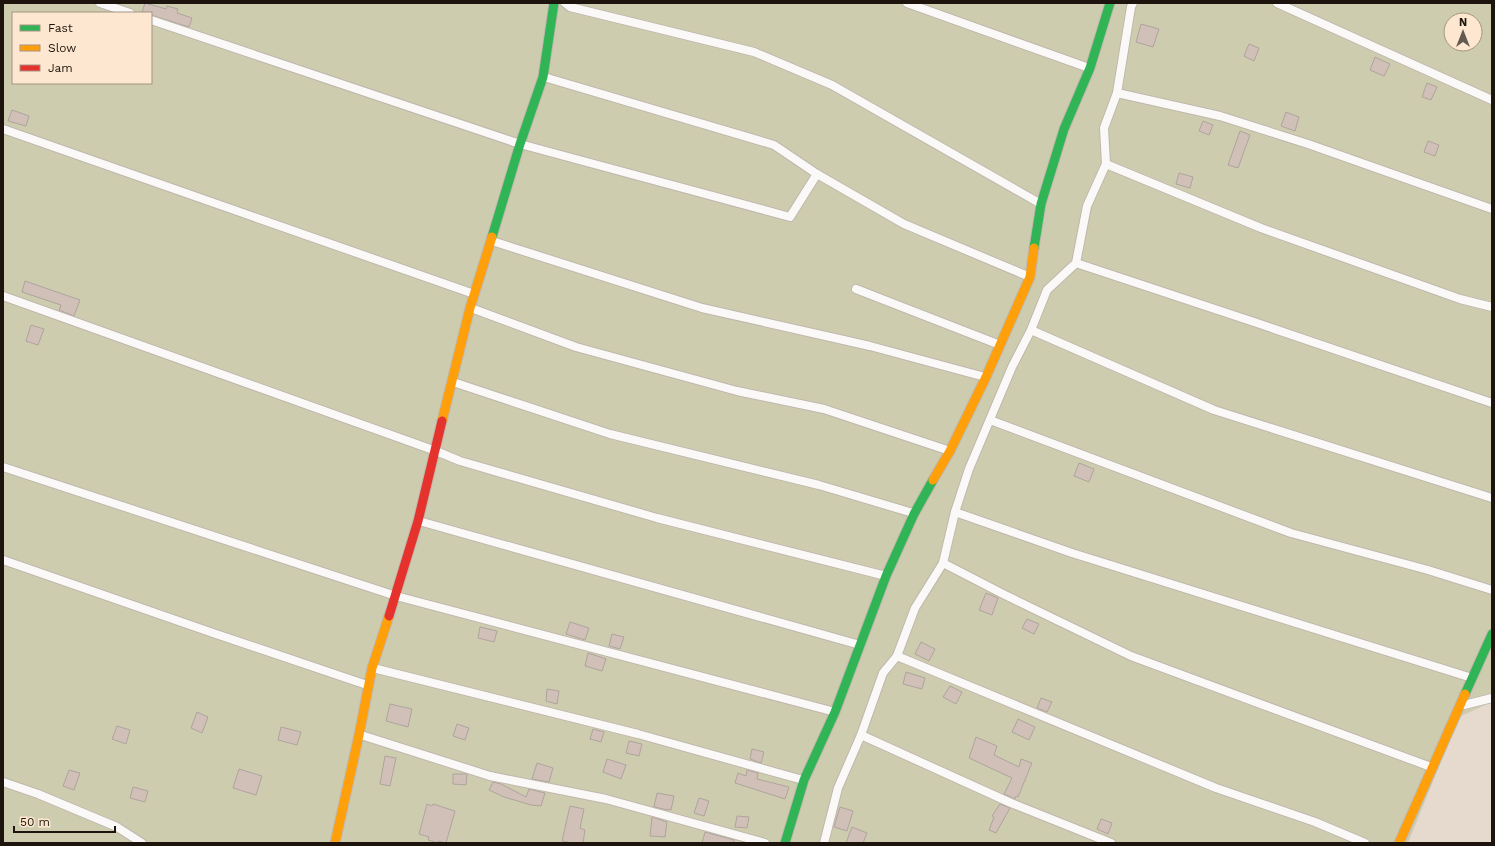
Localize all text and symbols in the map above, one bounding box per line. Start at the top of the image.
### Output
legend [12,12,152,84]
north arrow [1443,12,1483,52]
text: N [1459,16,1467,29]
text: Fast [48,21,73,35]
text: Slow [48,41,76,55]
text: Jam [48,61,73,75]
scale bar [14,808,115,834]
text: 50 m [20,815,50,829]

